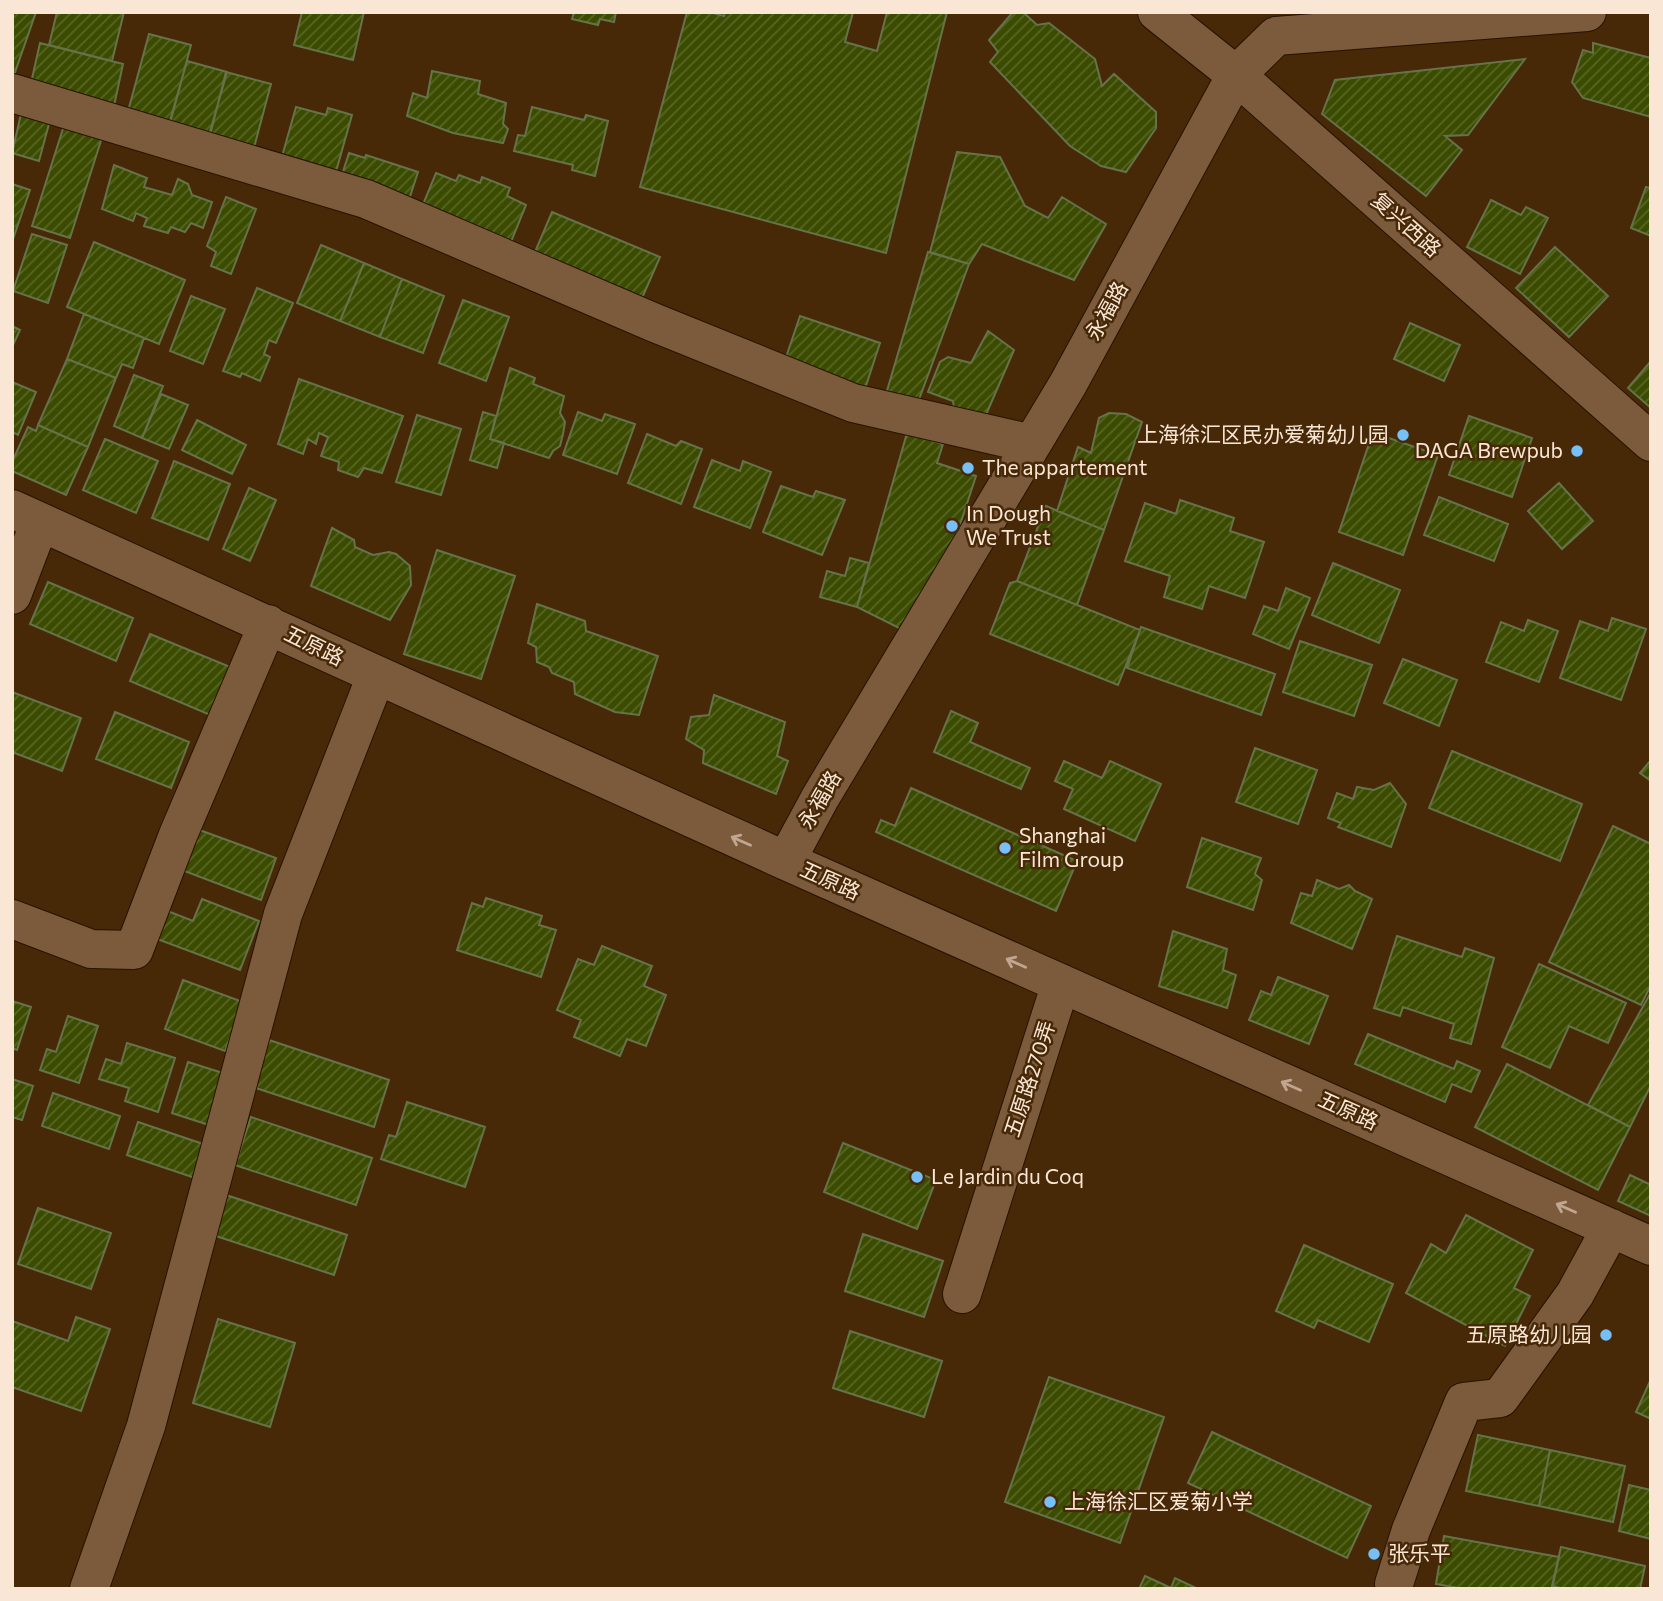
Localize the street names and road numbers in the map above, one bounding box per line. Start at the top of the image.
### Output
street label: 复兴西路 [1367,186,1447,261]
street label: 永福路 [1079,277,1132,344]
street label: 五原路 [281,620,348,670]
street label: 永福路 [792,766,845,833]
street label: 五原路 [797,855,864,904]
street label: 五原路270弄 [998,1017,1059,1140]
street label: 五原路 [1315,1085,1382,1134]

